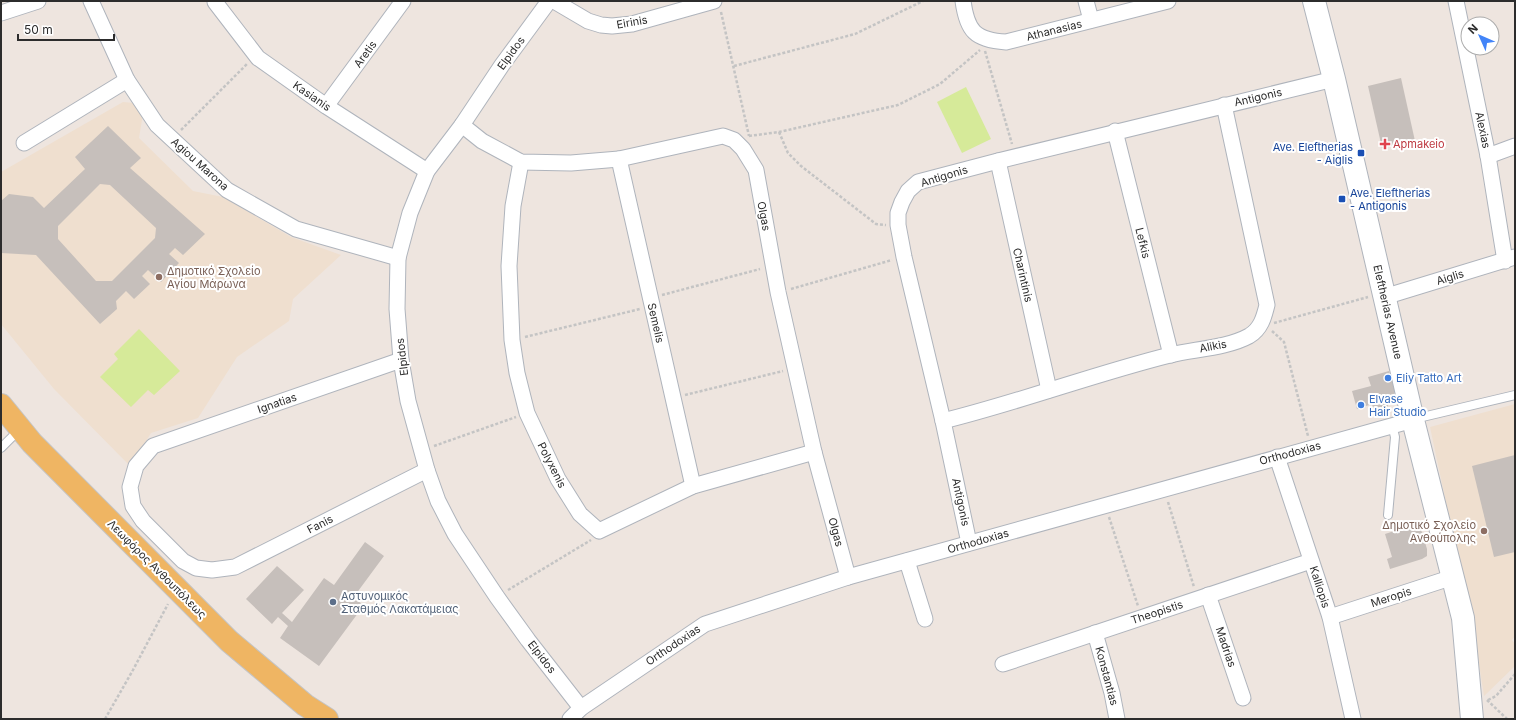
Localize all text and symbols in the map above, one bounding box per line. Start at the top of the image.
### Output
street label: Eirinis [615,12,649,32]
scale bar [18,16,114,42]
street label: Athanasias [1025,16,1083,44]
north arrow [1460,16,1500,56]
text: N [1465,21,1481,37]
text: 50 m [24,22,53,37]
street label: Elpidos [494,33,528,72]
street label: Aretis [351,38,380,70]
street label: Kasianis [290,78,334,114]
street label: Antigonis [1233,85,1283,109]
street label: Alexias [1472,110,1494,150]
street label: Agiou Marona [168,135,232,193]
place label: Apmakeio [1393,137,1445,151]
marker: Apmakeio [1380,139,1390,149]
place label: Ave. Eleftherias - Aiglis [1273,140,1353,167]
marker: Ave. Eleftherias - Aiglis [1356,148,1366,158]
street label: Antigonis [919,162,969,190]
place label: Ave. Eleftherias - Antigonis [1350,186,1431,213]
marker: Ave. Eleftherias - Antigonis [1337,194,1347,204]
street label: Olgas [754,200,774,232]
street label: Lefkis [1132,226,1154,260]
street label: Charintinis [1010,246,1036,304]
street label: Eleftherias Avenue [1370,263,1406,361]
place label: Δημοτικό Σχολείο Αγίου Μάρωνα [167,264,261,291]
street label: Aiglis [1434,266,1466,288]
marker: Δημοτικό Σχολείο Αγίου Μάρωνα [154,272,164,282]
street label: Semelis [645,302,667,345]
street label: Alikis [1198,336,1228,355]
street label: Elpidos [393,337,411,377]
place label: Eliy Tatto Art [1396,371,1462,385]
marker: Eliy Tatto Art [1383,373,1393,383]
street label: Ignatias [256,390,299,416]
place label: Elvase Hair Studio [1369,392,1427,419]
marker: Elvase Hair Studio [1356,400,1366,410]
street label: Orthodoxias [1258,438,1322,468]
street label: Polyxenis [535,440,570,490]
street label: Antigonis [949,477,973,527]
street label: Fanis [305,511,336,536]
street label: Olgas [825,516,847,548]
street label: Λεωφόρος Ανθουπόλεως [105,517,209,621]
place label: Δημοτικό Σχολείο Ανθούπολης [1382,518,1476,545]
street label: Orthodoxias [946,526,1010,556]
marker: Δημοτικό Σχολείο Ανθούπολης [1479,526,1489,536]
street label: Kalliopis [1307,564,1333,610]
street label: Meropis [1369,584,1413,610]
place label: Αστυνομικός Σταθμός Λακατάμειας [341,589,458,616]
marker: Αστυνομικός Σταθμός Λακατάμειας [328,597,338,607]
street label: Theopistis [1129,597,1185,627]
street label: Orthodoxias [643,621,703,668]
street label: Madrias [1213,625,1239,669]
street label: Elpidos [525,638,559,676]
street label: Konstantias [1092,645,1122,707]

